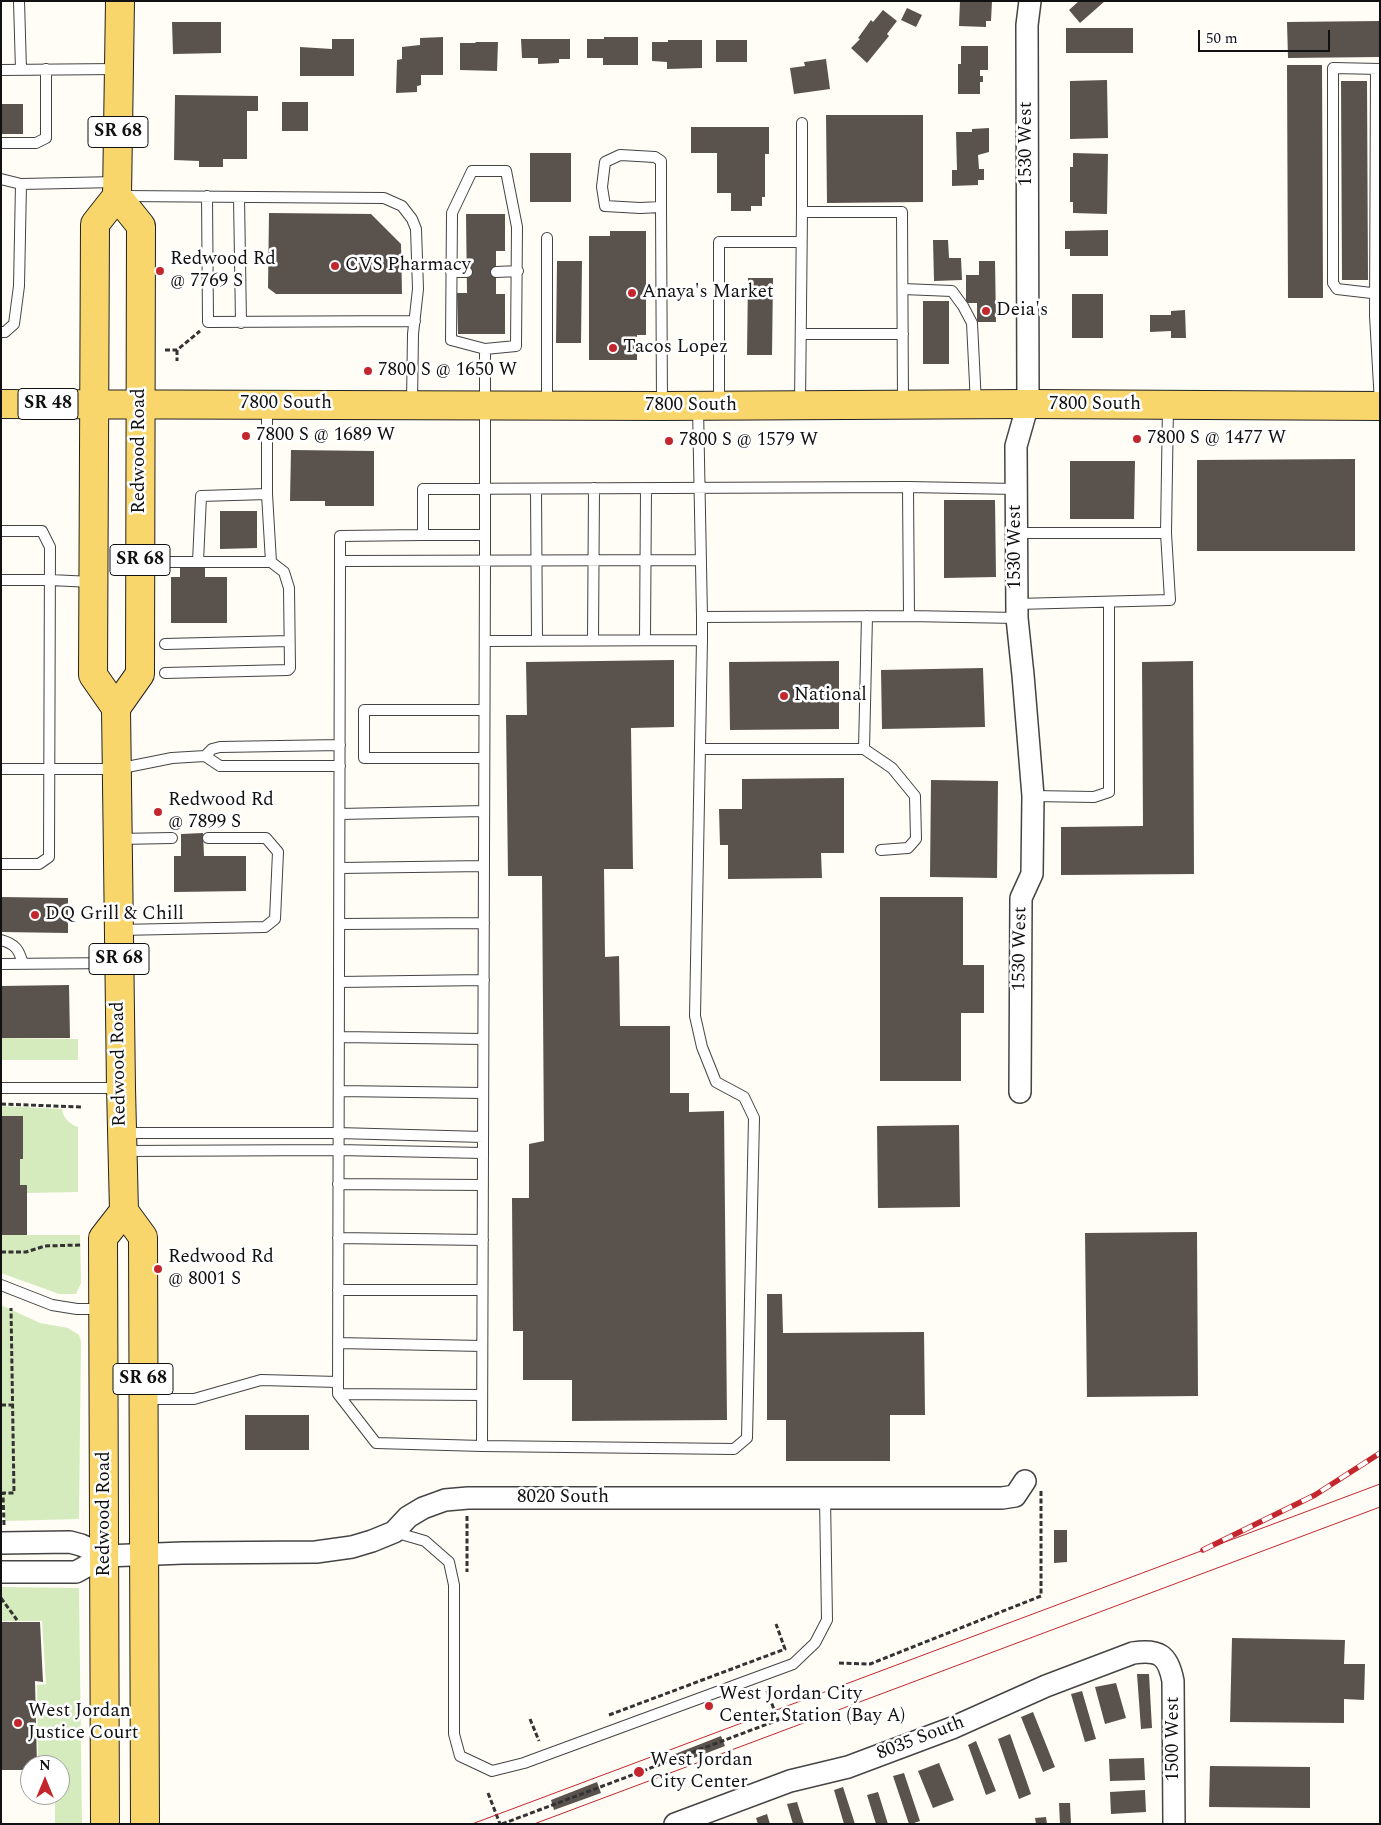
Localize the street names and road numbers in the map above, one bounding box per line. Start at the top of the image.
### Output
street label: 1530 West [1016,102,1038,186]
road number: SR 68 [88,116,148,148]
road number: SR 48 [18,388,78,419]
street label: Redwood Road [129,388,151,514]
street label: 7800 South [240,393,332,415]
street label: 7800 South [1049,394,1141,416]
street label: 7800 South [645,395,737,417]
street label: 1530 West [1005,505,1027,589]
road number: SR 68 [110,544,170,576]
street label: 1530 West [1009,906,1033,992]
road number: SR 68 [89,944,149,974]
street label: Redwood Road [108,1001,132,1127]
road number: SR 68 [113,1364,173,1395]
street label: Redwood Road [94,1451,116,1577]
street label: 8020 South [517,1487,609,1509]
street label: 1500 West [1163,1697,1185,1781]
street label: 8035 South [874,1712,968,1766]

